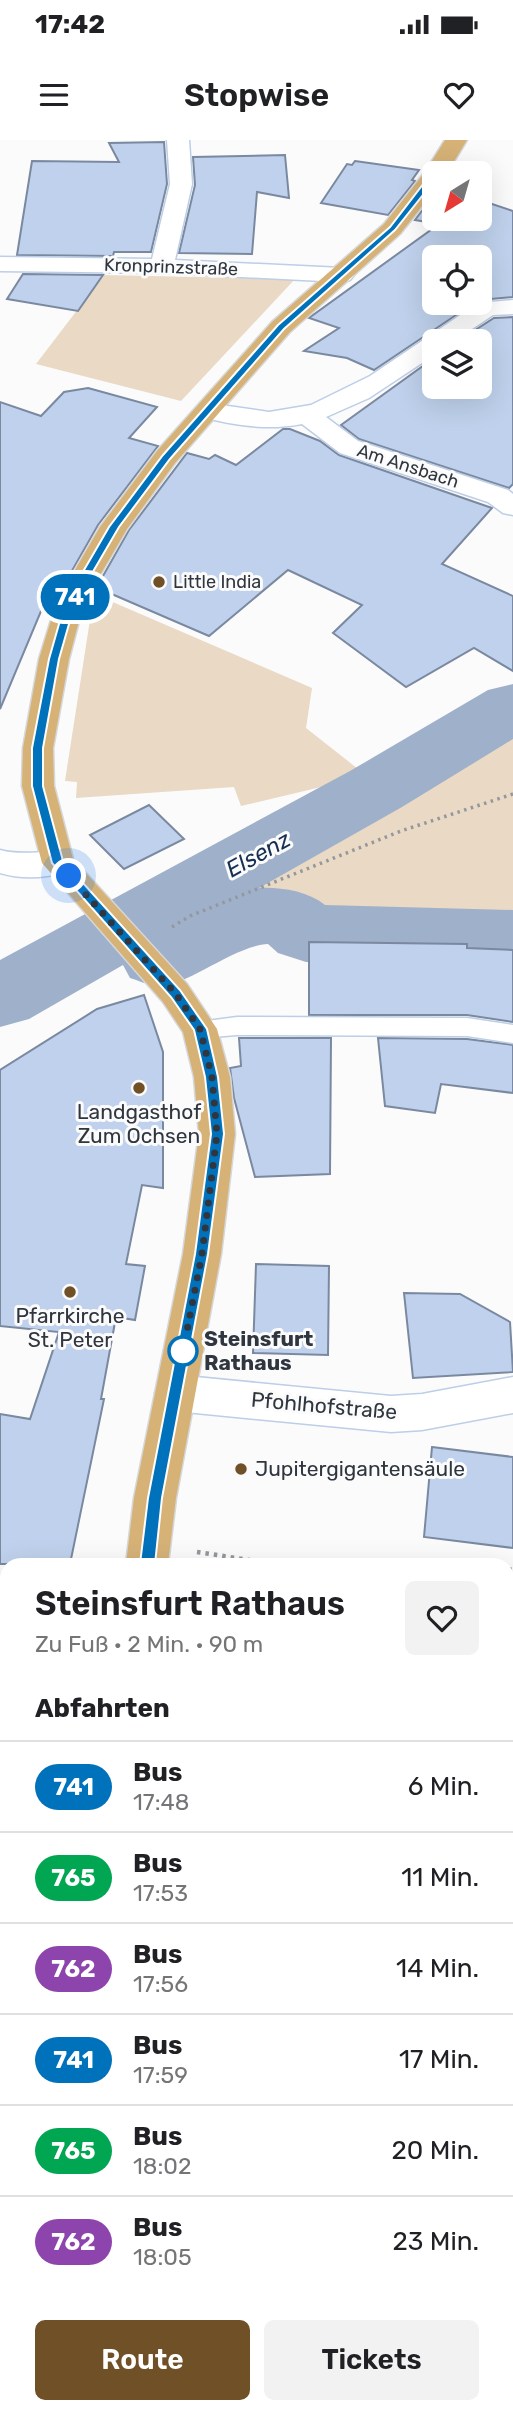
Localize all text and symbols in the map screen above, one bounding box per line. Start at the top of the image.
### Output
text: 17:42 [35,9,105,40]
icon: menu [35,76,73,114]
text: Stopwise [184,76,329,114]
icon: heart [440,76,478,114]
north arrow [422,161,492,231]
map controls [422,161,492,399]
button: locate [422,245,492,315]
street label: Kronprinzstraße [104,254,238,280]
button: layers [422,329,492,399]
street label: Am Ansbach [354,439,462,493]
place label: Little India [173,571,261,593]
line badge: 741 [35,574,115,620]
marker: Little India [151,574,167,590]
text: 741 [55,583,95,611]
water label: Elsenz [221,825,296,883]
your location [51,858,86,893]
marker: Landgasthof Zum Ochsen [131,1080,147,1096]
place label: Landgasthof Zum Ochsen [77,1099,201,1148]
marker: Pfarrkirche St. Peter [62,1284,78,1300]
place label: Pfarrkirche St. Peter [16,1303,124,1352]
place label: Steinsfurt Rathaus [204,1326,314,1375]
marker: Steinsfurt Rathaus [168,1336,198,1366]
street label: Pfohlhofstraße [250,1387,398,1424]
place label: Jupitergigantensäule [255,1456,465,1481]
marker: Jupitergigantensäule [233,1461,249,1477]
button: heart [405,1581,479,1655]
text: Steinsfurt Rathaus [35,1584,345,1623]
text: Zu Fuß · 2 Min. · 90 m [35,1630,263,1658]
text: Abfahrten [35,1693,170,1724]
text: Bus [133,1757,182,1788]
text: 6 Min. [408,1771,479,1802]
text: 741 [53,1773,94,1801]
text: 17:48 [133,1788,189,1816]
text: Bus [133,1848,182,1879]
text: 11 Min. [401,1862,479,1893]
text: 765 [51,1864,96,1892]
text: 17:53 [133,1879,188,1907]
text: Bus [133,1939,182,1970]
text: 14 Min. [396,1953,479,1984]
text: 762 [51,1955,96,1983]
text: 17:56 [133,1970,188,1998]
text: Bus [133,2030,182,2061]
text: 17 Min. [399,2044,479,2075]
text: 741 [53,2046,94,2074]
text: 17:59 [133,2061,188,2089]
text: Bus [133,2121,182,2152]
text: 20 Min. [392,2135,479,2166]
text: 765 [51,2137,96,2165]
text: 18:02 [133,2152,191,2180]
text: Bus [133,2212,182,2243]
text: 23 Min. [392,2226,479,2257]
text: 762 [51,2228,96,2256]
text: 18:05 [133,2243,192,2271]
button: Route [35,2320,250,2400]
button: Tickets [264,2320,479,2400]

